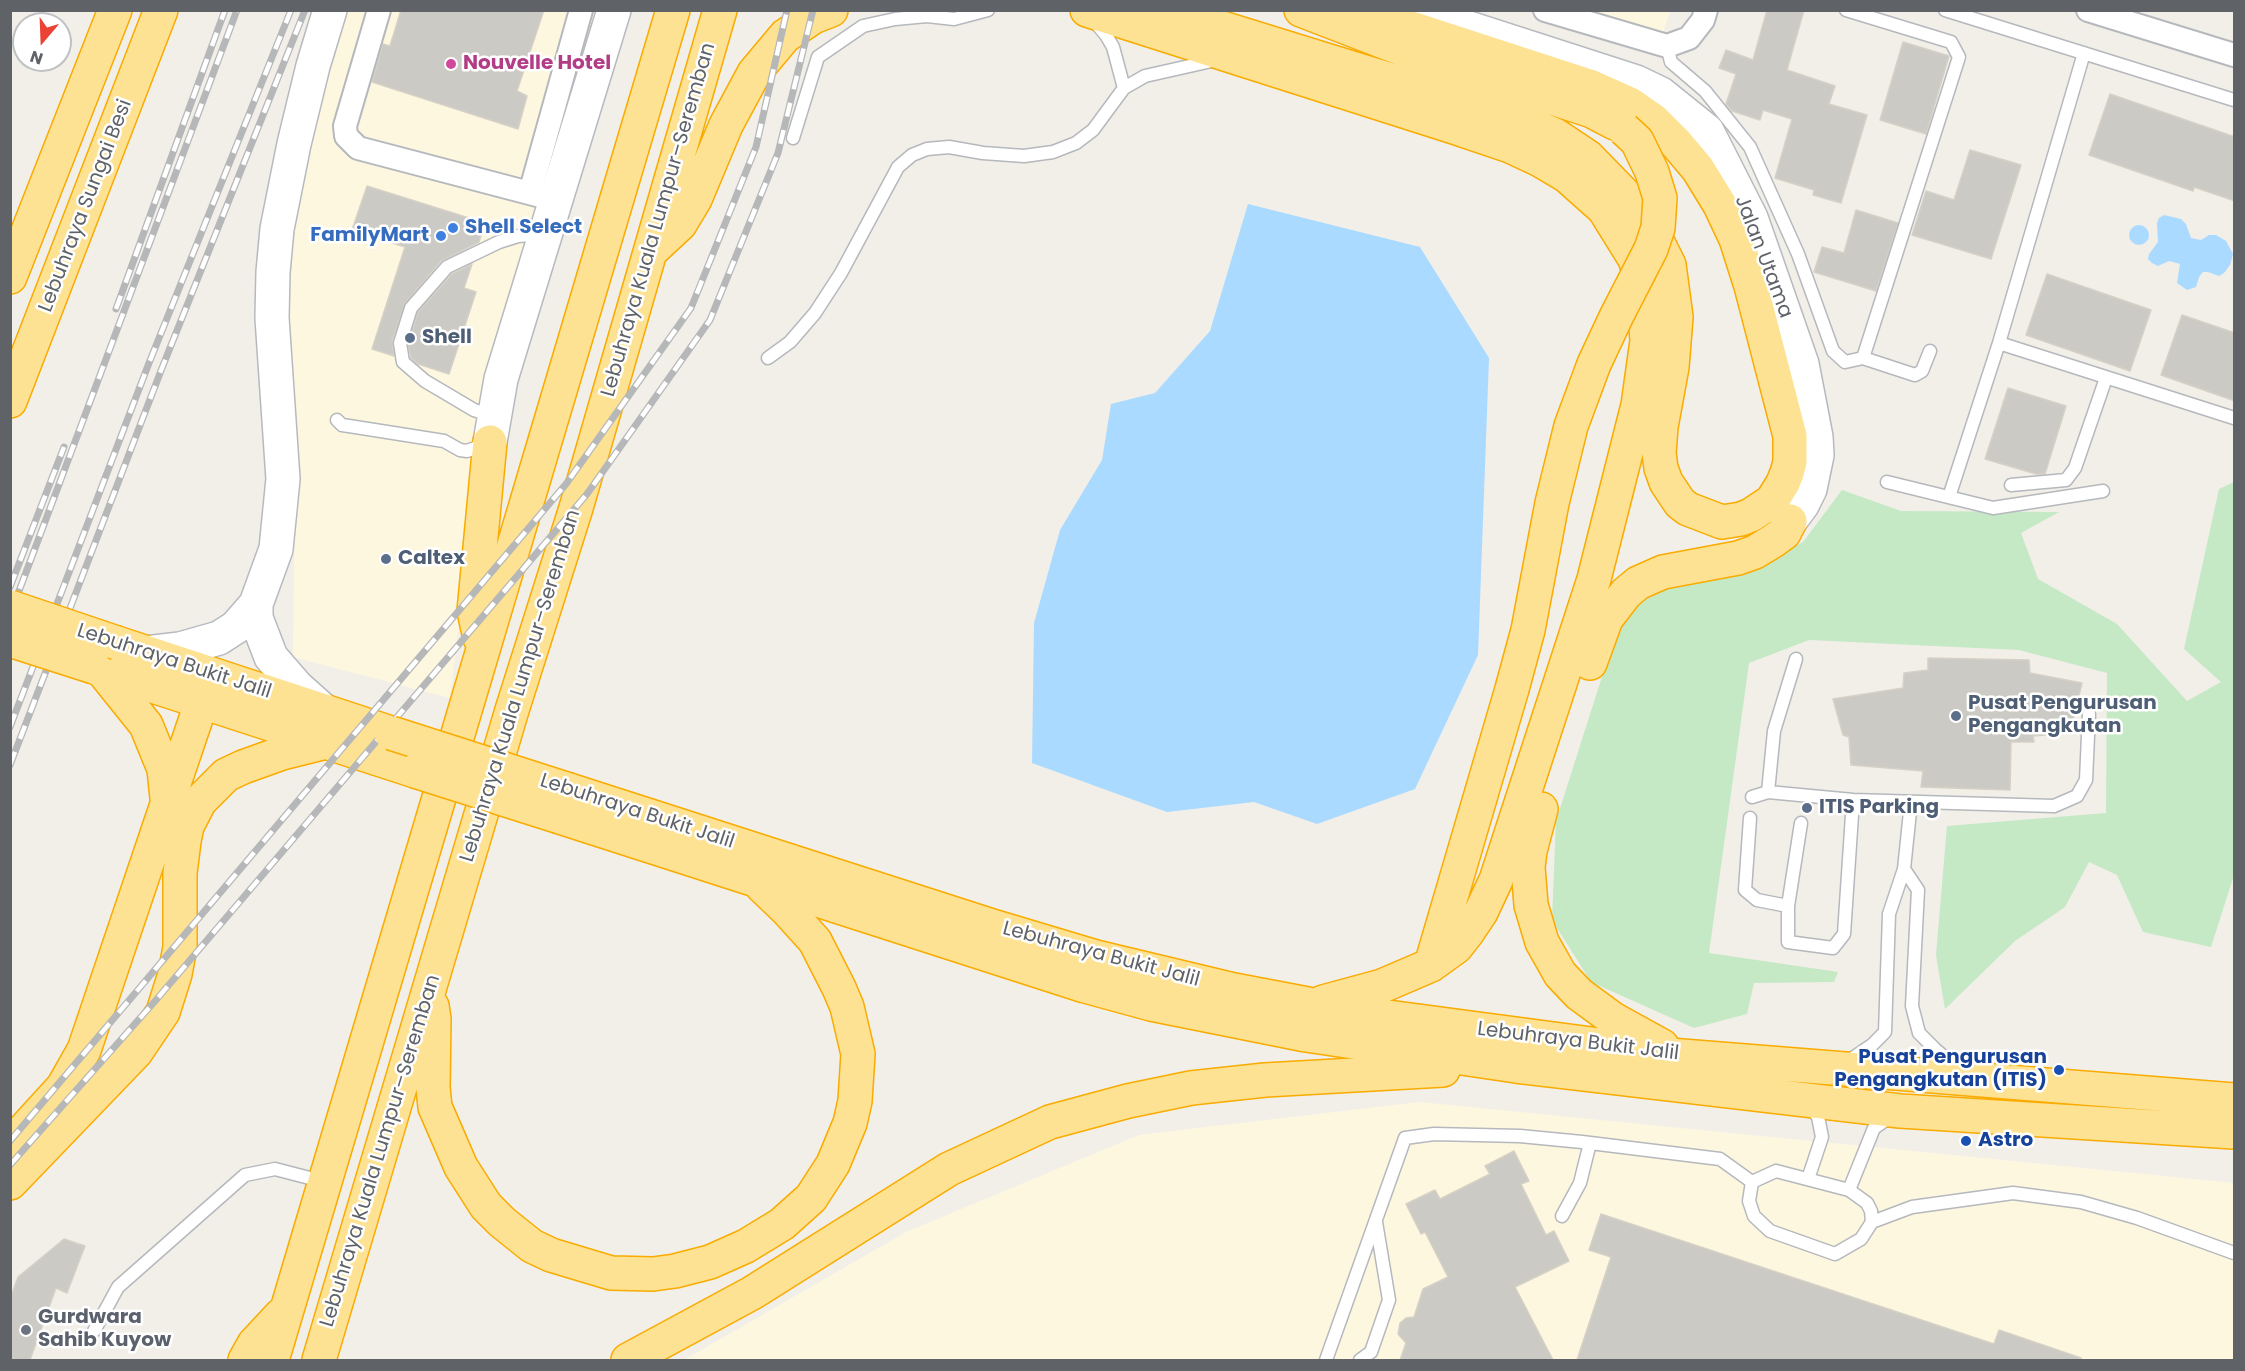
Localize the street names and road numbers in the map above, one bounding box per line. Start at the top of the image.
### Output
street label: Lebuhraya Kuala Lumpur–Seremban [597,40,721,400]
street label: Lebuhraya Sungai Besi [34,96,138,316]
street label: Jalan Utama [1729,192,1797,322]
street label: Lebuhraya Kuala Lumpur–Seremban [456,507,586,865]
street label: Lebuhraya Bukit Jalil [74,619,274,705]
street label: Lebuhraya Bukit Jalil [537,769,737,855]
street label: Lebuhraya Bukit Jalil [1000,917,1202,993]
street label: Lebuhraya Kuala Lumpur–Seremban [316,972,446,1330]
street label: Lebuhraya Bukit Jalil [1476,1018,1680,1066]

